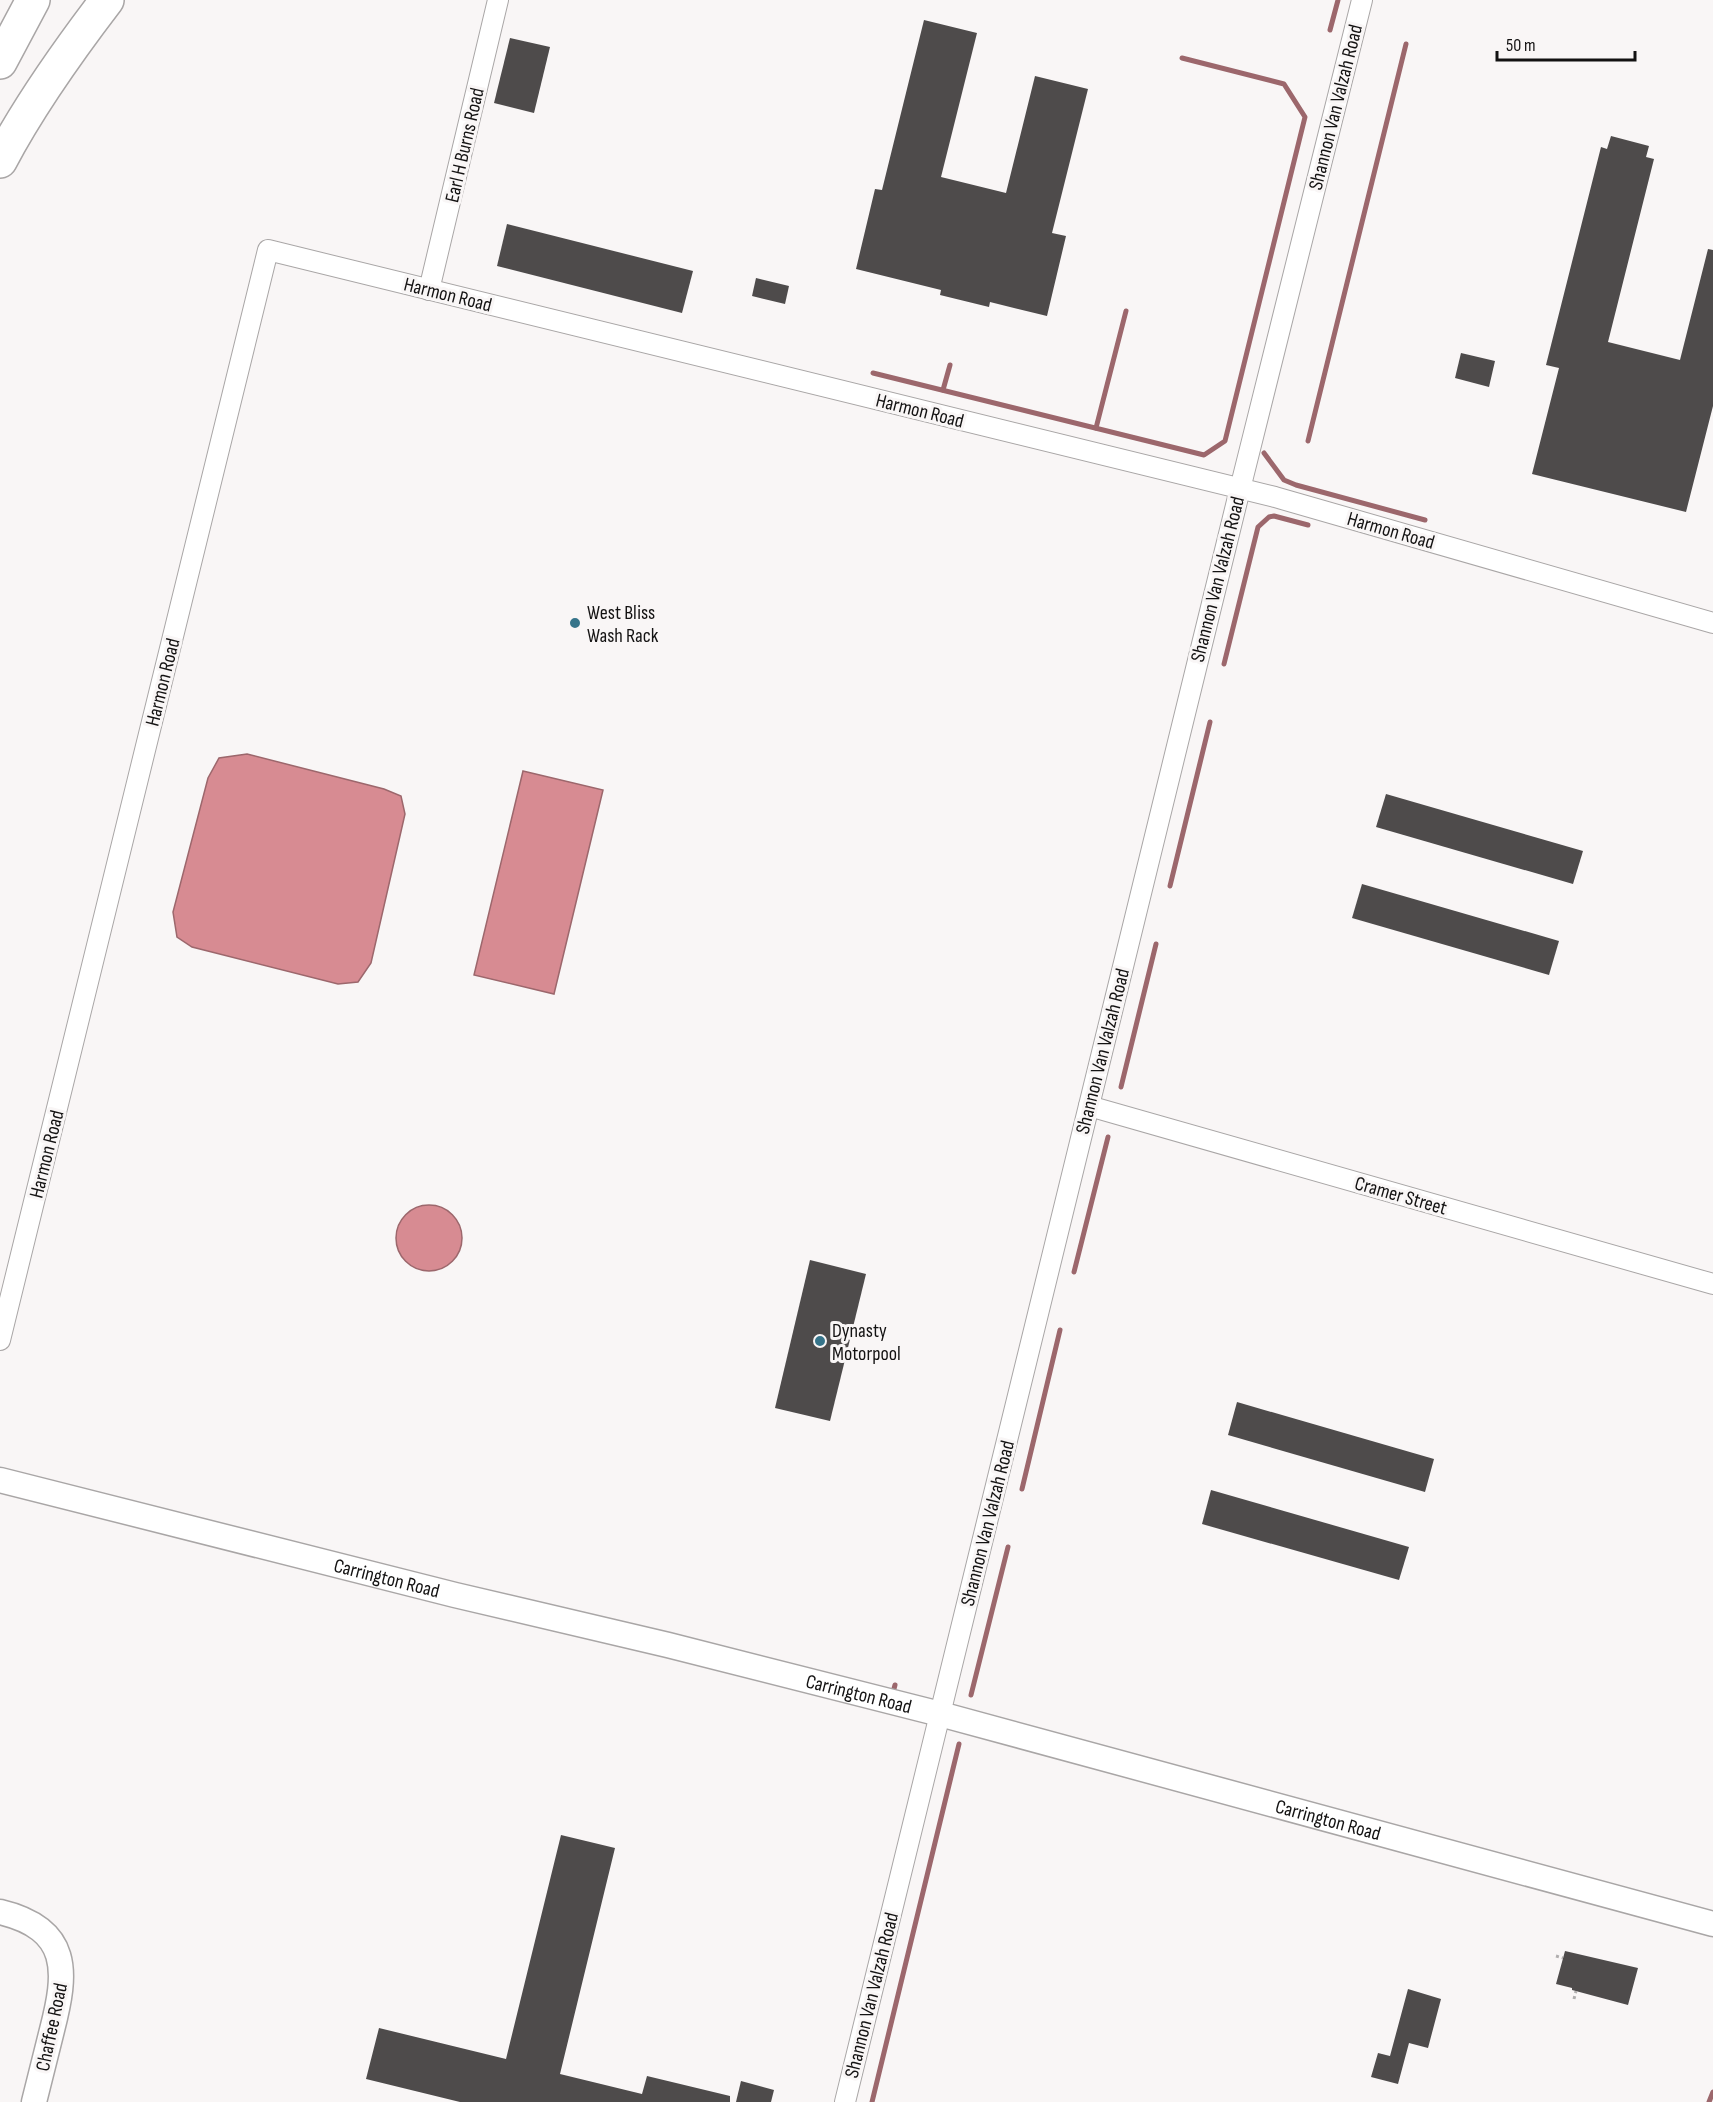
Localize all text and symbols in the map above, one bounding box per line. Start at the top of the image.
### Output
street label: Shannon Van Valzah Road [1304,22,1368,192]
scale bar [1497,24,1635,62]
text: 50 m [1506,35,1536,56]
street label: Earl H Burns Road [440,86,490,205]
street label: Harmon Road [401,272,494,317]
street label: Harmon Road [873,388,966,433]
street label: Shannon Van Valzah Road [1186,494,1250,664]
street label: Harmon Road [1344,507,1437,555]
place label: West Bliss Wash Rack [587,601,659,648]
marker: West Bliss Wash Rack [568,616,582,630]
street label: Harmon Road [140,636,185,729]
street label: Shannon Van Valzah Road [1071,966,1135,1136]
street label: Harmon Road [24,1108,69,1201]
street label: Cramer Street [1352,1171,1450,1221]
place label: Dynasty Motorpool [832,1319,901,1366]
marker: Dynasty Motorpool [813,1334,827,1348]
street label: Shannon Van Valzah Road [956,1438,1020,1608]
street label: Carrington Road [331,1554,442,1604]
street label: Carrington Road [803,1669,914,1719]
street label: Carrington Road [1273,1795,1383,1846]
street label: Shannon Van Valzah Road [840,1910,904,2080]
street label: Chaffee Road [31,1981,73,2074]

